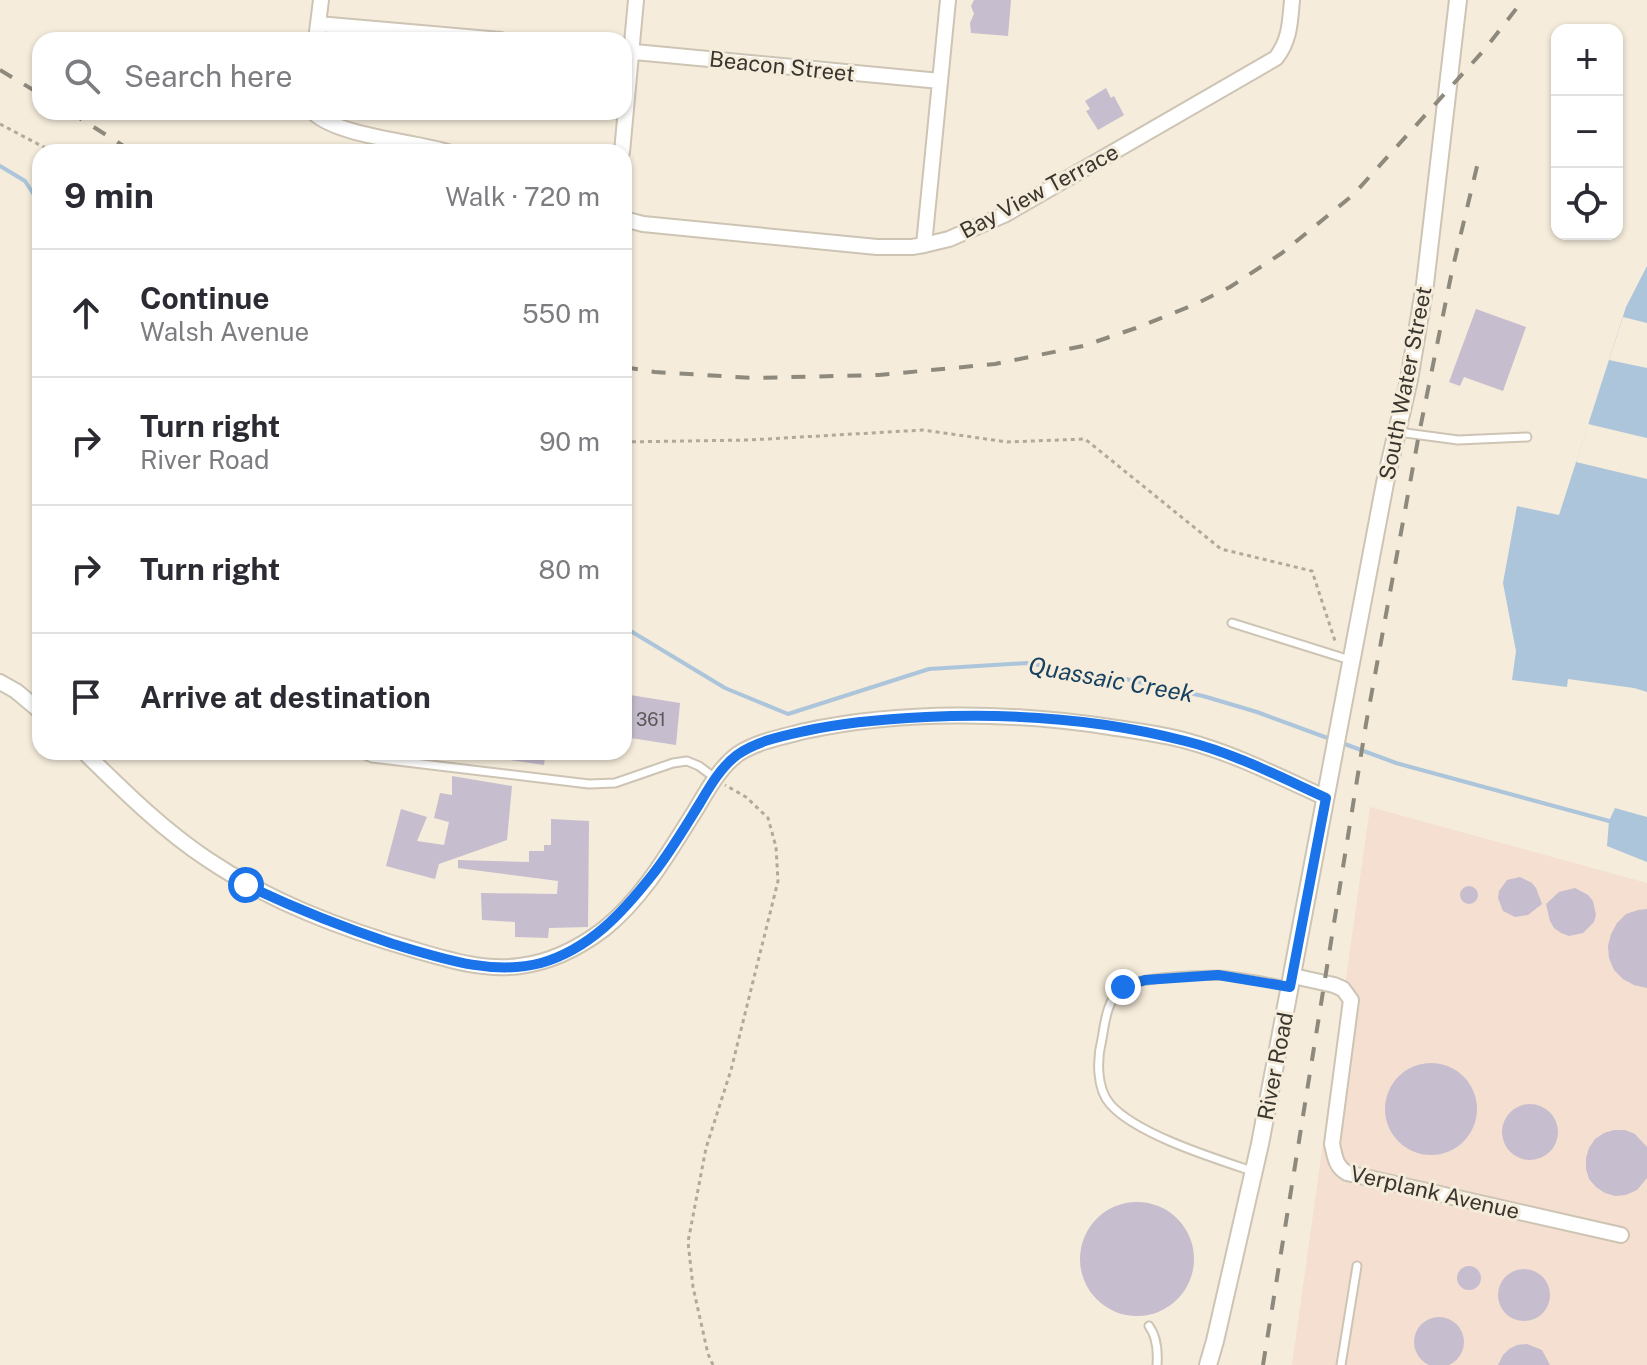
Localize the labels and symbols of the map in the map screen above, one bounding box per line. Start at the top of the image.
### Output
street label: Beacon Street [708,45,856,87]
street label: Bay View Terrace [955,138,1123,244]
street label: South Water Street [1373,284,1437,482]
water label: Quassaic Creek [1026,651,1196,707]
house number: 361 [636,709,666,730]
route start [228,867,264,903]
route end [1105,969,1141,1005]
street label: River Road [1252,1010,1298,1122]
street label: Verplank Avenue [1348,1160,1522,1224]

